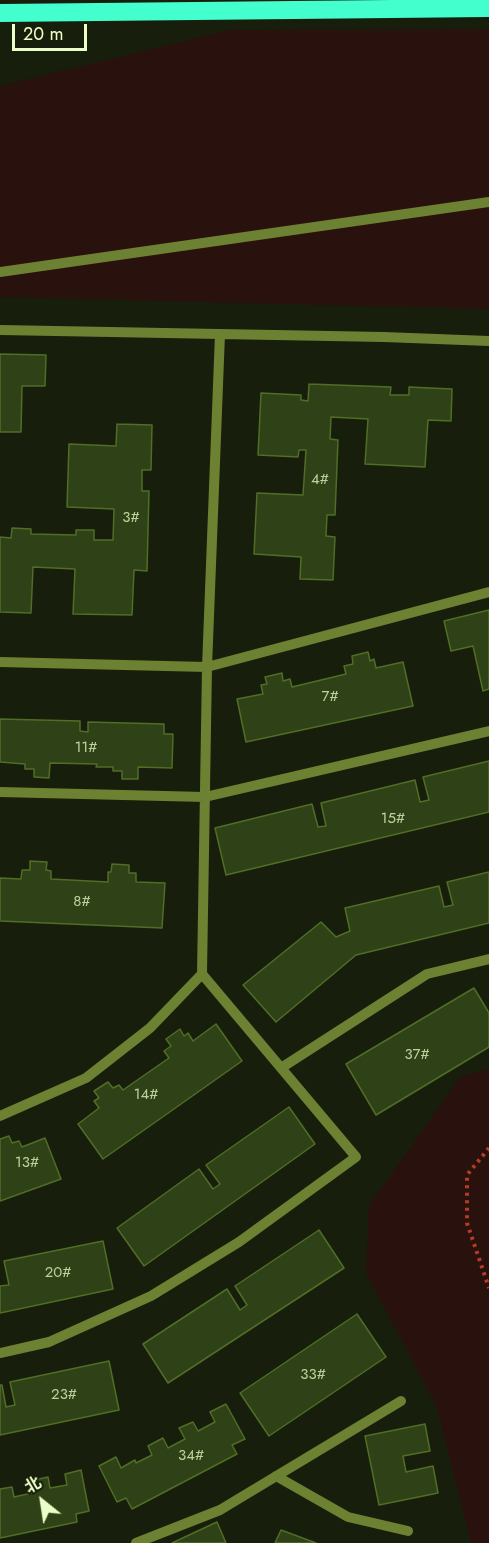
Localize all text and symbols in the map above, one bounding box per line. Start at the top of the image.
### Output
scale bar [15,12,90,50]
text: 20 m [23,21,63,47]
house number: 4# [311,471,329,489]
house number: 3# [122,509,140,527]
house number: 7# [322,688,338,706]
house number: 11# [75,739,97,757]
house number: 15# [381,810,405,828]
house number: 8# [73,893,91,911]
house number: 37# [405,1046,429,1064]
house number: 14# [134,1086,158,1104]
house number: 13# [15,1154,39,1172]
house number: 20# [45,1264,71,1282]
house number: 33# [300,1366,326,1384]
house number: 23# [51,1386,77,1404]
house number: 34# [178,1447,204,1465]
north arrow [12,1471,72,1531]
text: 北 [20,1471,45,1499]

